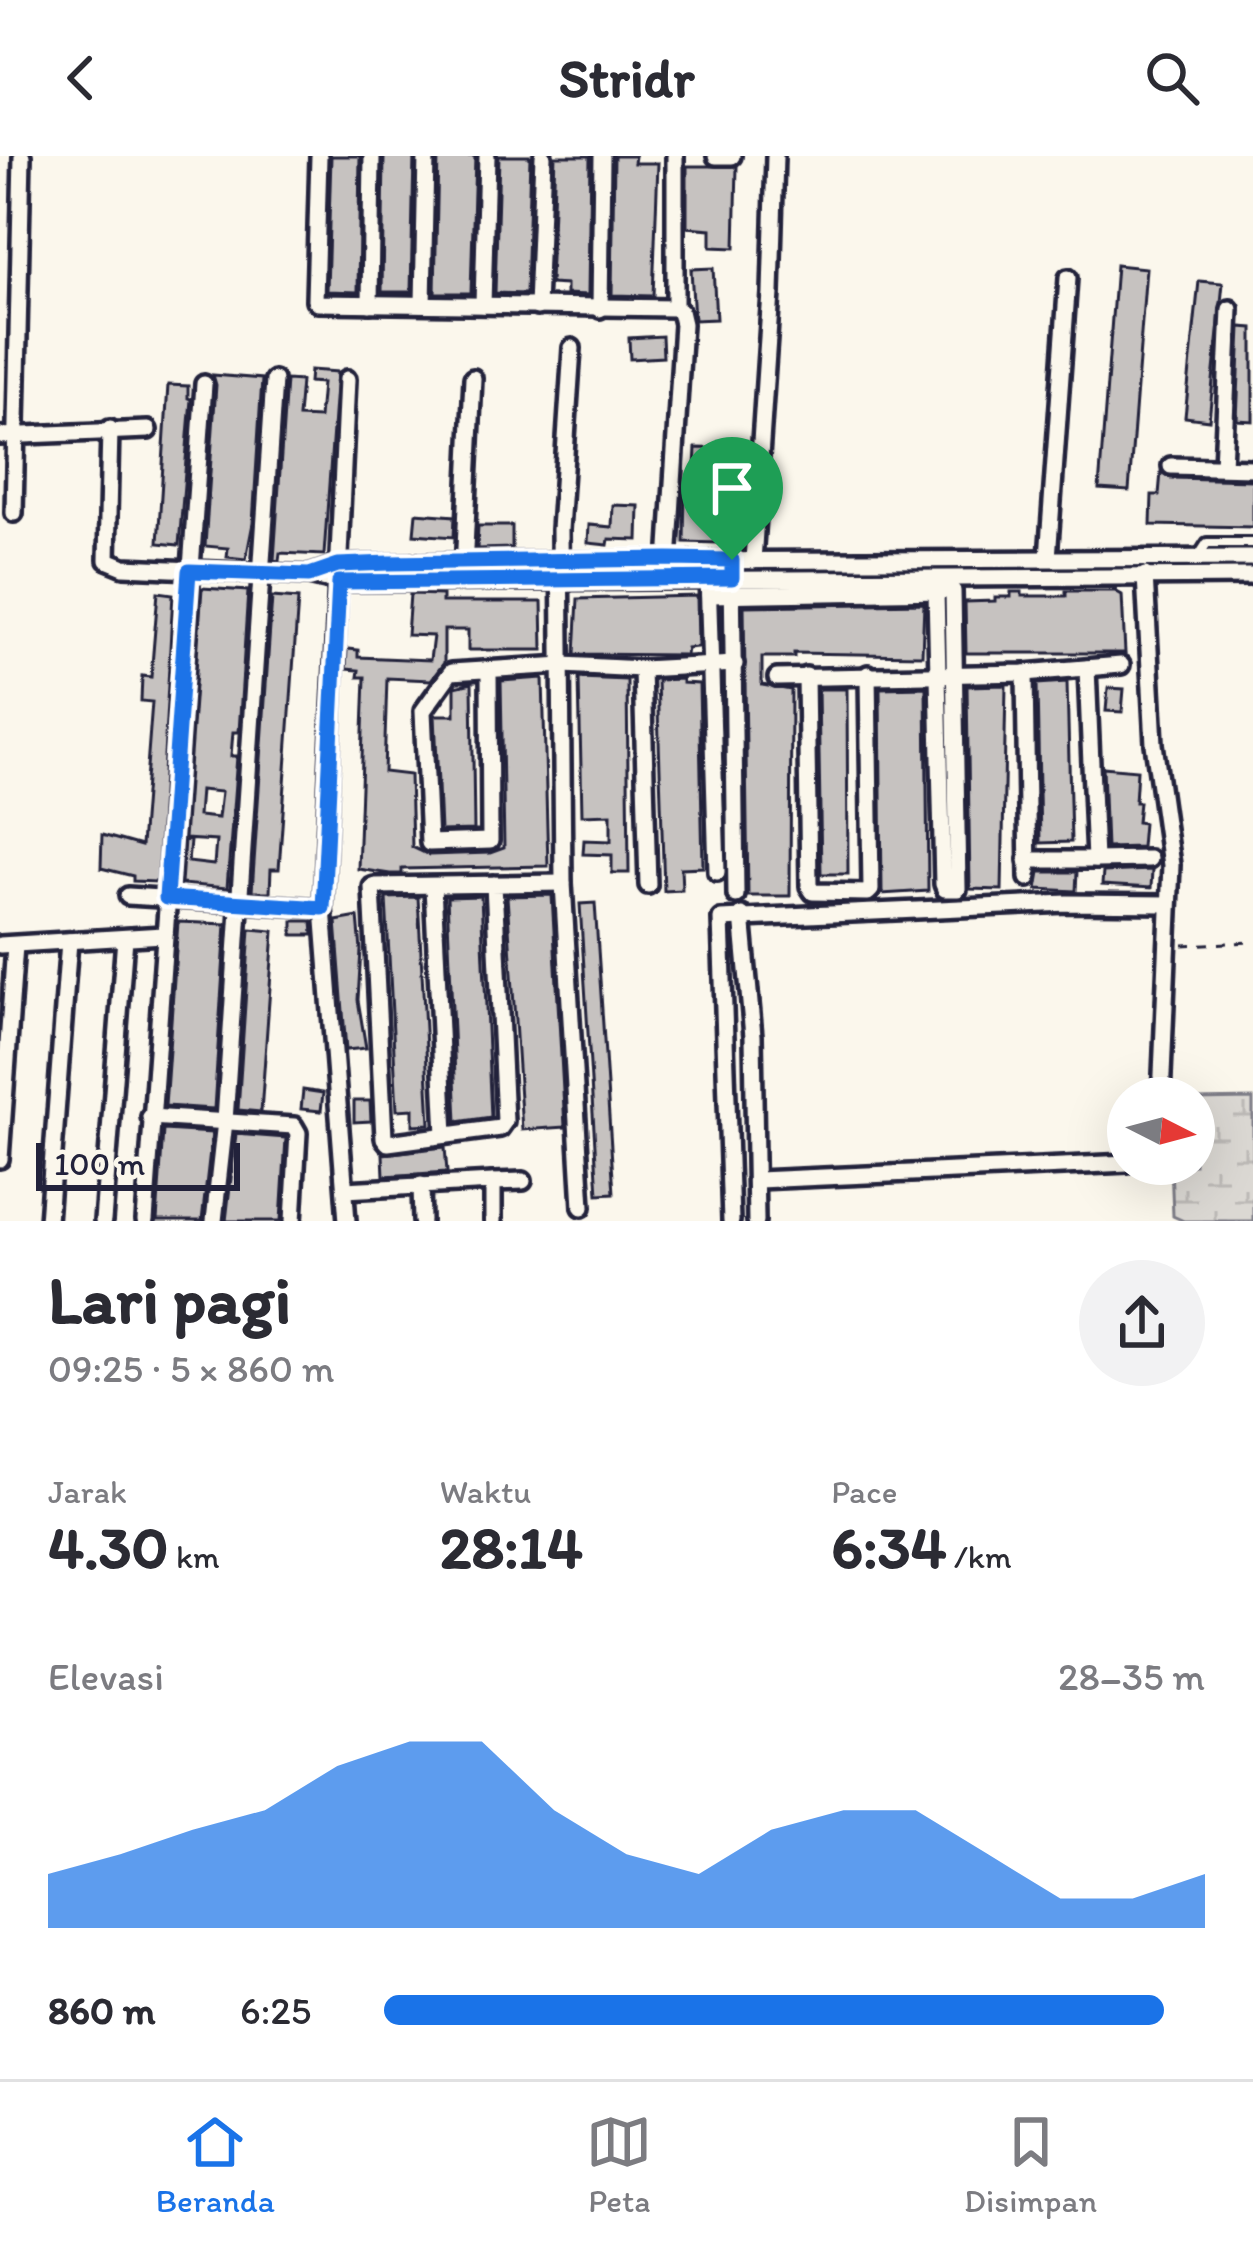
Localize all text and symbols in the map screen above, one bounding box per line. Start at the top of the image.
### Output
icon: back [48,45,114,111]
icon: search [1139,45,1205,111]
text: Stridr [559,46,694,111]
pin [681,437,783,560]
icon: arrive [699,455,765,521]
north arrow [1107,1077,1215,1185]
map controls [1107,1077,1215,1185]
scale bar [36,1137,240,1190]
text: 100 m [54,1144,145,1183]
text: Lari pagi [48,1260,291,1340]
button: share [1079,1260,1205,1386]
text: 09:25 · 5 × 860 m [48,1345,335,1392]
text: Jarak [48,1472,127,1511]
text: Waktu [440,1472,531,1511]
text: Pace [831,1472,897,1511]
text: 4.30 [48,1511,168,1583]
text: 28:14 [440,1511,583,1583]
text: 6:34 [831,1511,947,1583]
text: km [168,1537,220,1576]
text: /km [947,1537,1011,1576]
text: Elevasi [48,1653,164,1700]
text: 28–35 m [1058,1653,1205,1700]
text: 860 m [48,1987,156,2034]
text: 6:25 [240,1987,311,2034]
tab: Beranda [156,2109,275,2220]
tab: Peta [586,2109,652,2220]
tab: Disimpan [964,2109,1097,2220]

